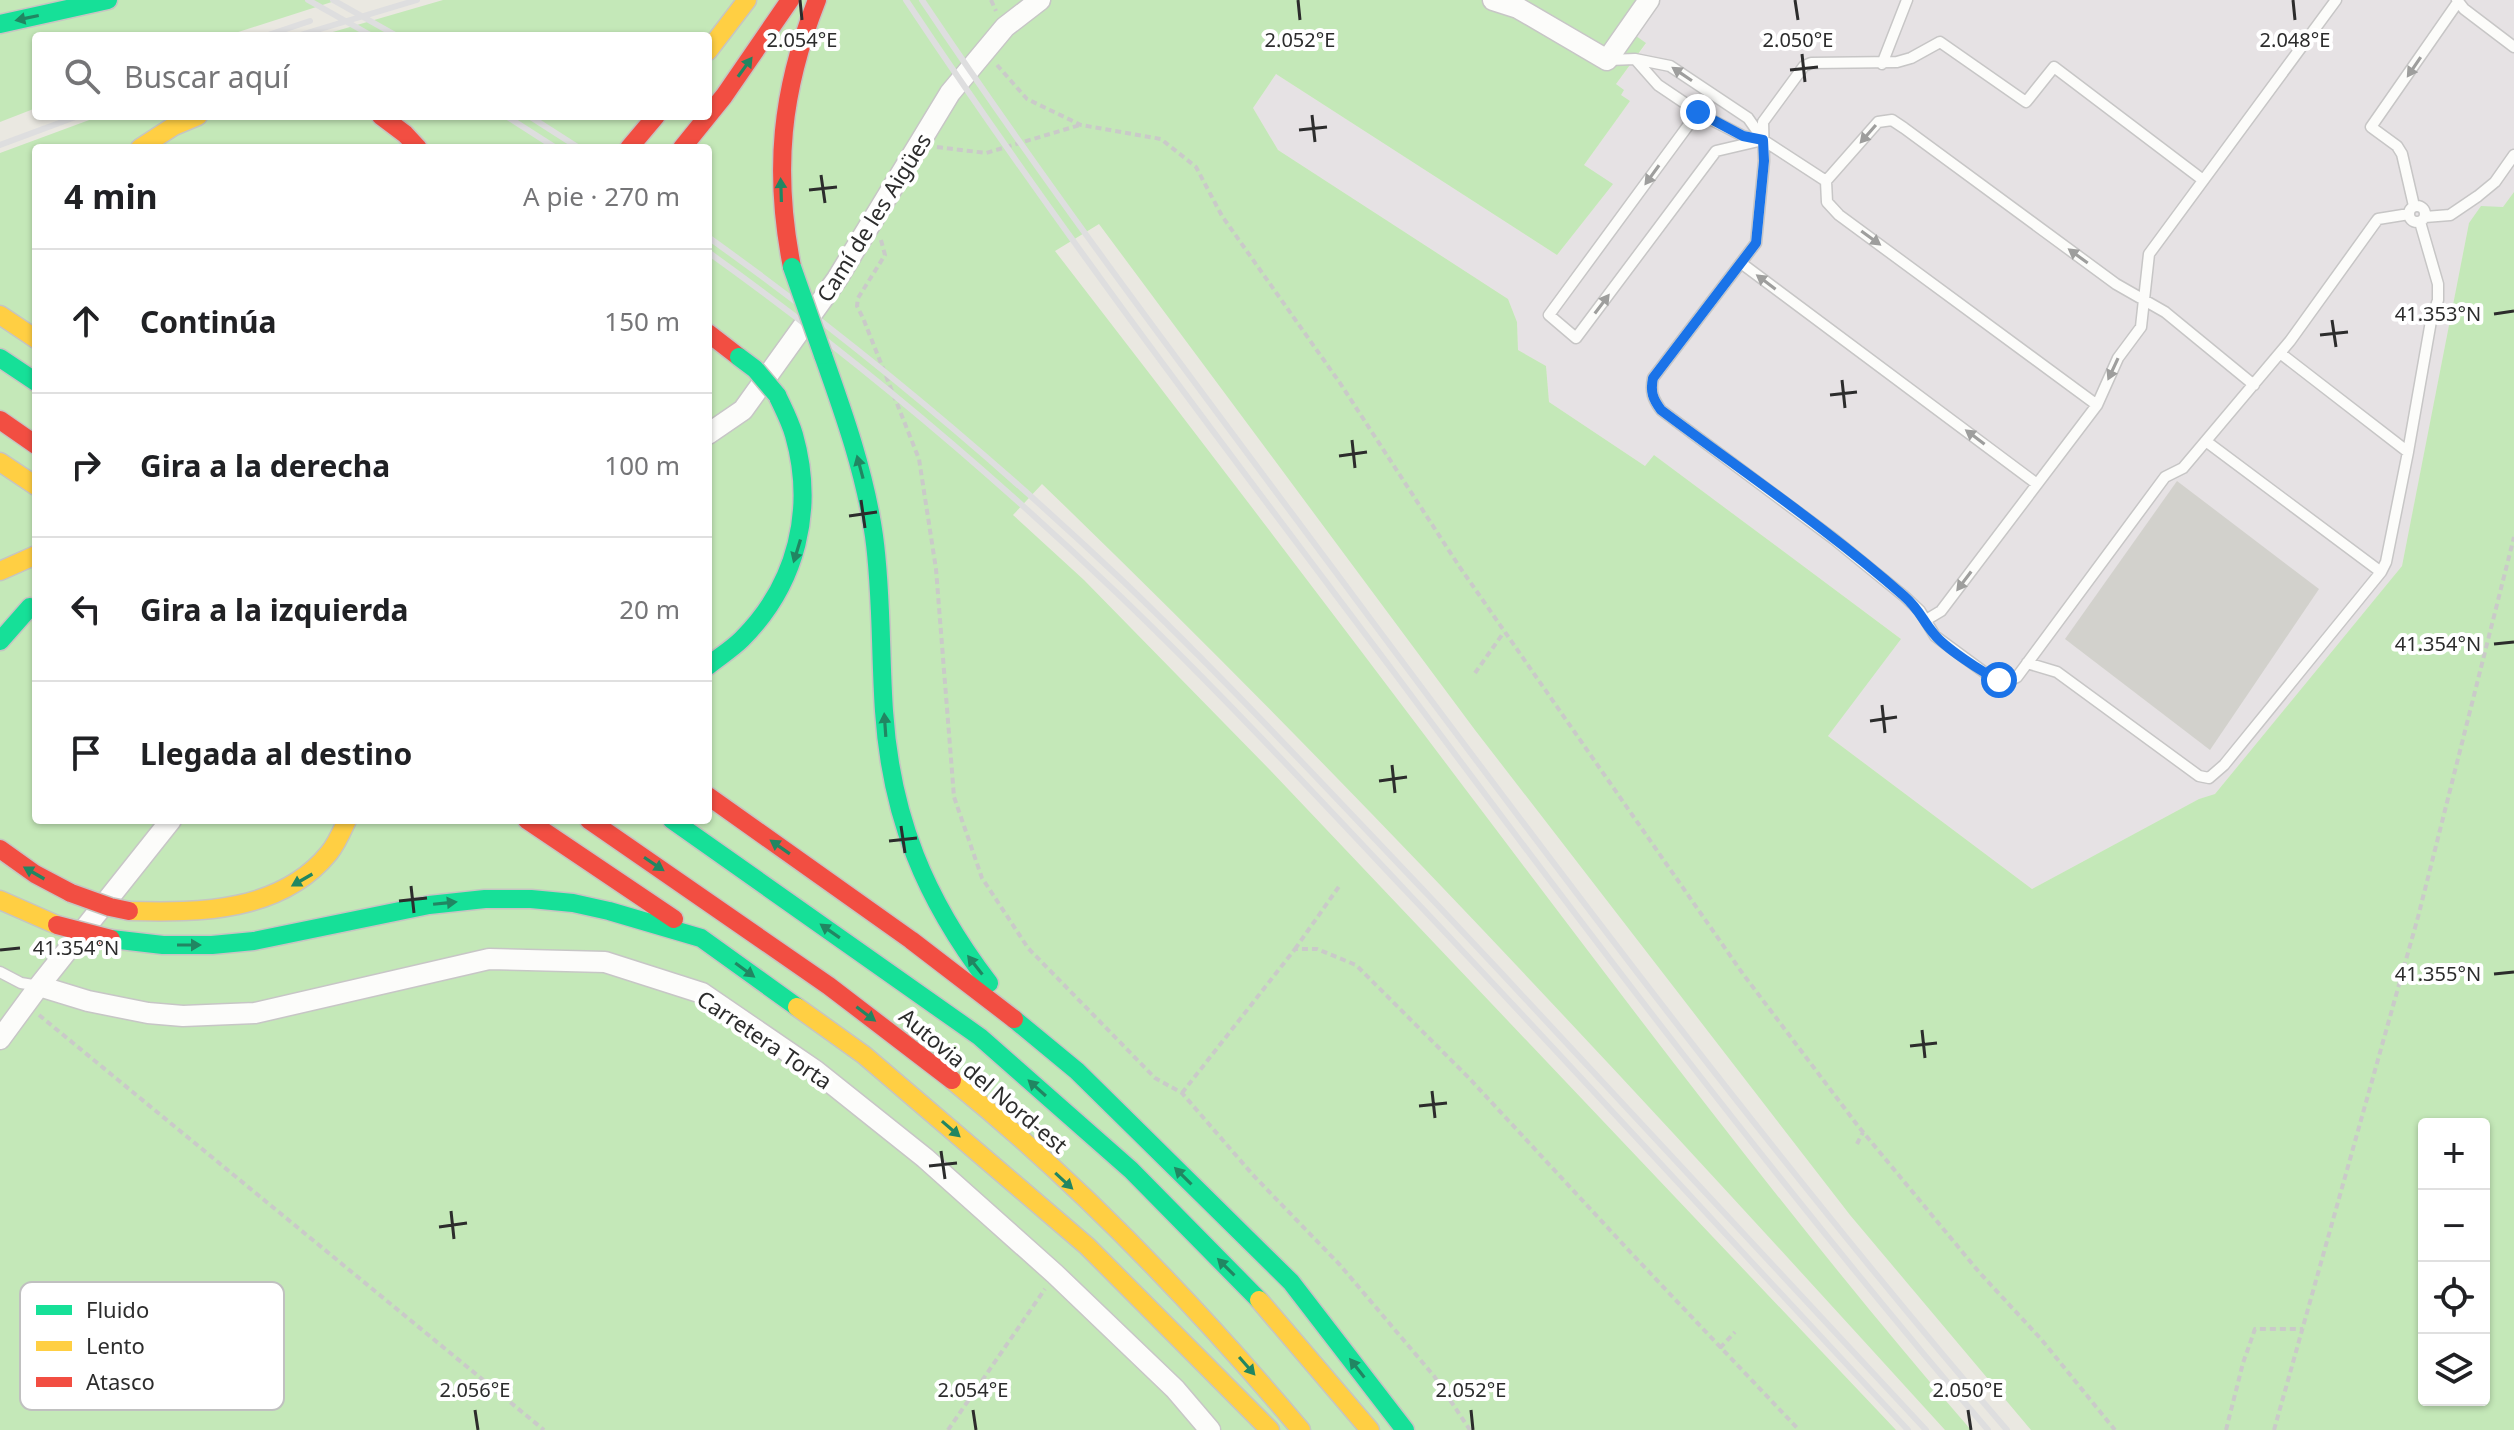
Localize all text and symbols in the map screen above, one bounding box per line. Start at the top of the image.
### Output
one-way arrow [14,12,39,25]
text: 2.054°E [767,26,837,53]
text: 2.052°E [1265,26,1335,53]
text: 2.050°E [1763,26,1833,53]
text: 2.048°E [2260,26,2330,53]
search box [32,32,712,120]
icon: search [60,54,104,98]
text: Buscar aquí [124,56,289,97]
one-way arrow [737,56,753,78]
one-way arrow [2407,56,2422,77]
one-way arrow [1671,67,1693,81]
route end [1680,94,1716,130]
one-way arrow [1860,123,1877,143]
street label: Camí de les Aigües [809,127,937,307]
one-way arrow [1645,164,1660,185]
text: 4 min [64,173,158,219]
one-way arrow [774,177,787,202]
text: A pie · 270 m [523,178,680,214]
one-way arrow [1860,230,1881,246]
one-way arrow [2068,249,2089,265]
one-way arrow [1756,274,1777,290]
one-way arrow [1593,294,1609,314]
icon: ahead [64,299,108,343]
text: 41.353°N [2395,300,2481,327]
text: Continúa [140,301,276,342]
text: 150 m [604,303,680,339]
one-way arrow [2106,357,2120,381]
one-way arrow [1965,430,1985,446]
icon: right [64,443,108,487]
text: Gira a la derecha [140,445,390,486]
text: 100 m [604,447,680,483]
one-way arrow [854,455,866,480]
one-way arrow [790,539,802,563]
one-way arrow [1957,571,1973,591]
icon: left [64,587,108,631]
text: Gira a la izquierda [140,589,409,630]
text: 20 m [619,591,680,627]
text: 41.354°N [2395,630,2481,657]
route start [1981,662,2017,698]
one-way arrow [878,712,891,737]
icon: arrive [64,731,108,775]
text: Llegada al destino [140,733,412,774]
one-way arrow [770,840,791,855]
one-way arrow [643,856,664,871]
one-way arrow [23,866,45,880]
one-way arrow [290,873,313,887]
one-way arrow [433,897,458,910]
one-way arrow [820,924,841,939]
text: 41.354°N [33,934,119,961]
one-way arrow [177,939,202,951]
one-way arrow [967,955,983,975]
text: 41.355°N [2395,960,2481,987]
one-way arrow [735,962,756,977]
street label: Carretera Torta [692,983,838,1095]
street label: Autovia del Nord-est [894,1001,1074,1159]
one-way arrow [856,1005,876,1021]
one-way arrow [1028,1080,1048,1097]
map controls [2418,1118,2490,1406]
button: + [2418,1118,2490,1190]
one-way arrow [940,1120,960,1137]
one-way arrow [1174,1167,1193,1186]
one-way arrow [1055,1172,1074,1190]
button: − [2418,1190,2490,1262]
one-way arrow [1217,1258,1236,1277]
button: locate [2418,1262,2490,1334]
legend [20,1282,284,1410]
text: Fluido [86,1294,149,1324]
text: Lento [86,1330,145,1360]
button: layers [2418,1334,2490,1406]
one-way arrow [1238,1356,1255,1376]
one-way arrow [1350,1358,1366,1378]
text: Atasco [86,1366,155,1396]
text: 2.056°E [440,1376,510,1403]
text: 2.054°E [938,1376,1008,1403]
text: 2.052°E [1436,1376,1506,1403]
text: 2.050°E [1933,1376,2003,1403]

